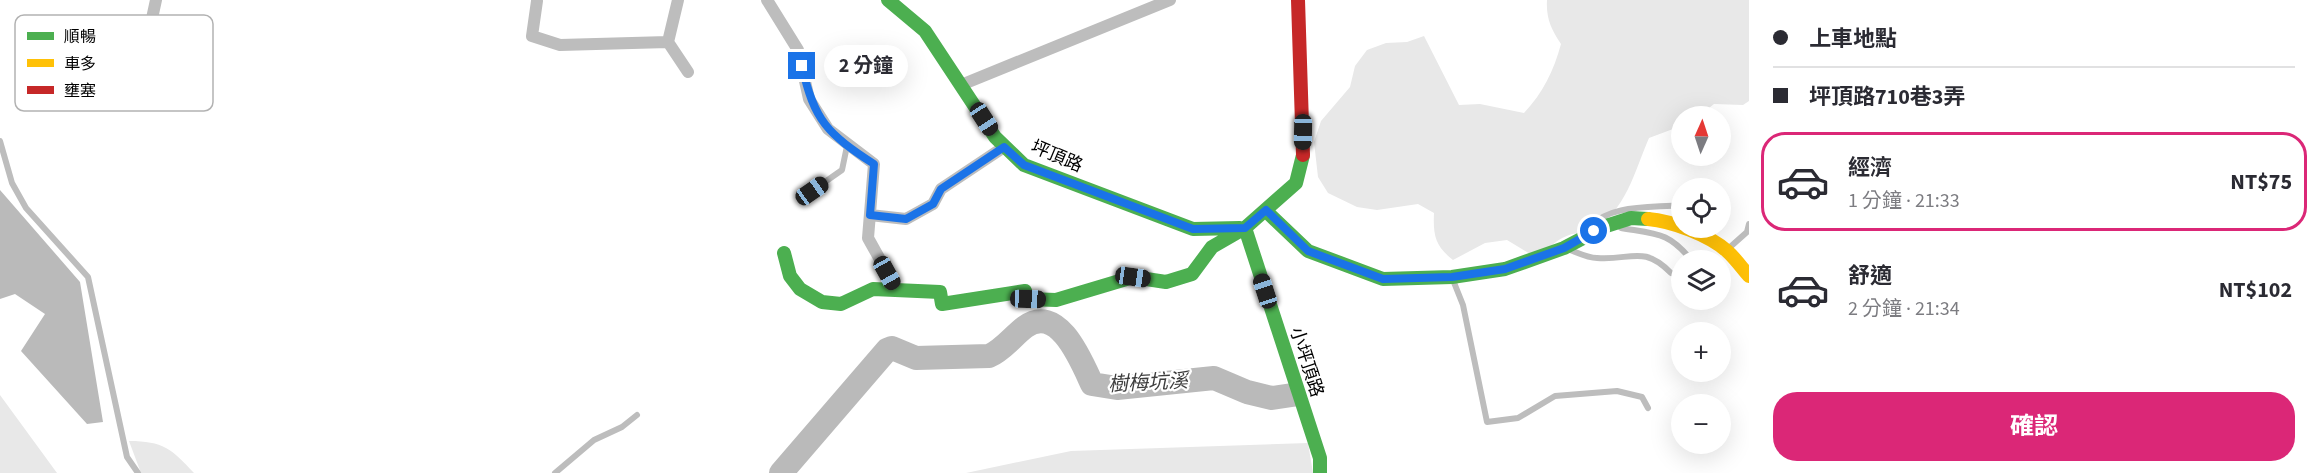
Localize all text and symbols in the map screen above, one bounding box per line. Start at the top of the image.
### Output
legend [15,15,213,111]
text: 上車地點 [1809,23,1897,55]
text: 順暢 [64,26,96,48]
callout: 2 分鐘 [823,45,907,87]
route end [788,52,815,79]
text: 2 分鐘 [839,52,893,80]
text: 車多 [64,53,96,75]
text: 壅塞 [64,80,96,102]
text: 坪頂路710巷3弄 [1809,81,1965,113]
car [967,99,1001,139]
north arrow [1671,106,1731,166]
map controls [1671,106,1731,454]
car [1294,114,1312,150]
street label: 坪頂路 [1027,134,1087,179]
text: 經濟 [1848,152,1892,184]
icon: car [1776,155,1830,209]
text: NT$75 [2230,166,2292,198]
car [792,173,832,209]
button: locate [1671,178,1731,238]
text: 1 分鐘 · 21:33 [1848,187,1960,215]
route start [1580,217,1607,244]
button: layers [1671,250,1731,310]
car [870,253,904,293]
text: 舒適 [1848,260,1892,292]
icon: car [1776,263,1830,317]
car [1114,266,1152,288]
car [1251,271,1279,311]
text: NT$102 [2219,274,2292,306]
car [1010,289,1046,309]
text: 2 分鐘 · 21:34 [1848,295,1960,323]
button: + [1671,322,1731,382]
street label: 小坪頂路 [1284,324,1330,400]
water label: 樹梅坑溪 [1107,367,1192,399]
button: 確認 [1773,392,2295,461]
button: − [1671,394,1731,454]

